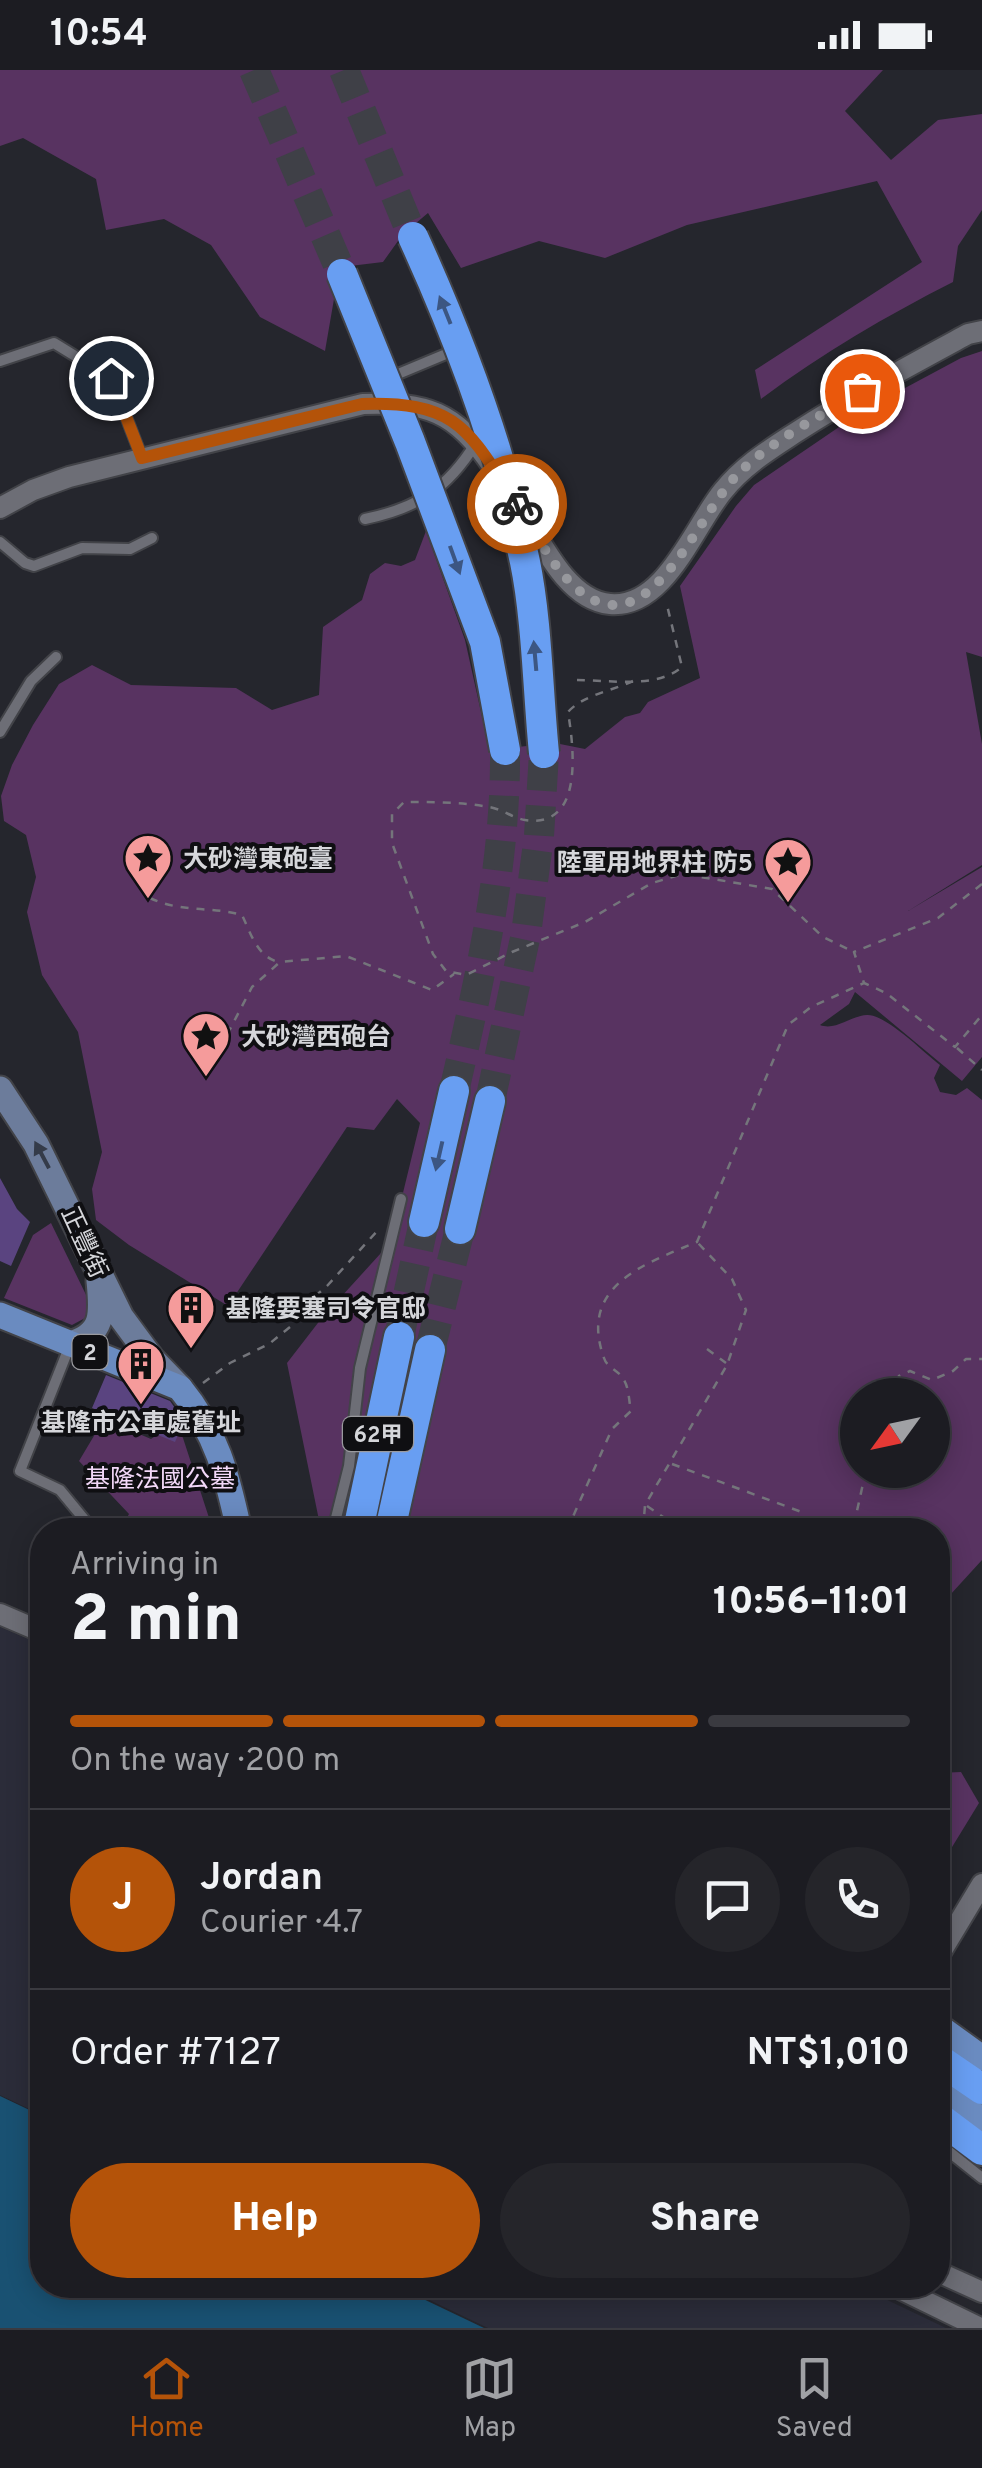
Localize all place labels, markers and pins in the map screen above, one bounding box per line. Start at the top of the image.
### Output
pin [69,336,154,421]
pin [820,349,905,434]
place icon: 大砂灣東砲臺 [122,832,174,900]
place icon: 陸軍用地界柱 防5 [762,836,814,904]
place label: 大砂灣東砲臺 [183,845,333,877]
place label: 陸軍用地界柱 防5 [556,849,753,881]
place icon: 大砂灣西砲台 [180,1010,232,1078]
place label: 大砂灣西砲台 [241,1023,391,1055]
building icon: 基隆要塞司令官邸 [165,1282,217,1350]
place label: 基隆要塞司令官邸 [226,1295,426,1327]
building icon: 基隆市公車處舊址 [115,1338,167,1406]
place label: 基隆市公車處舊址 [41,1409,241,1441]

